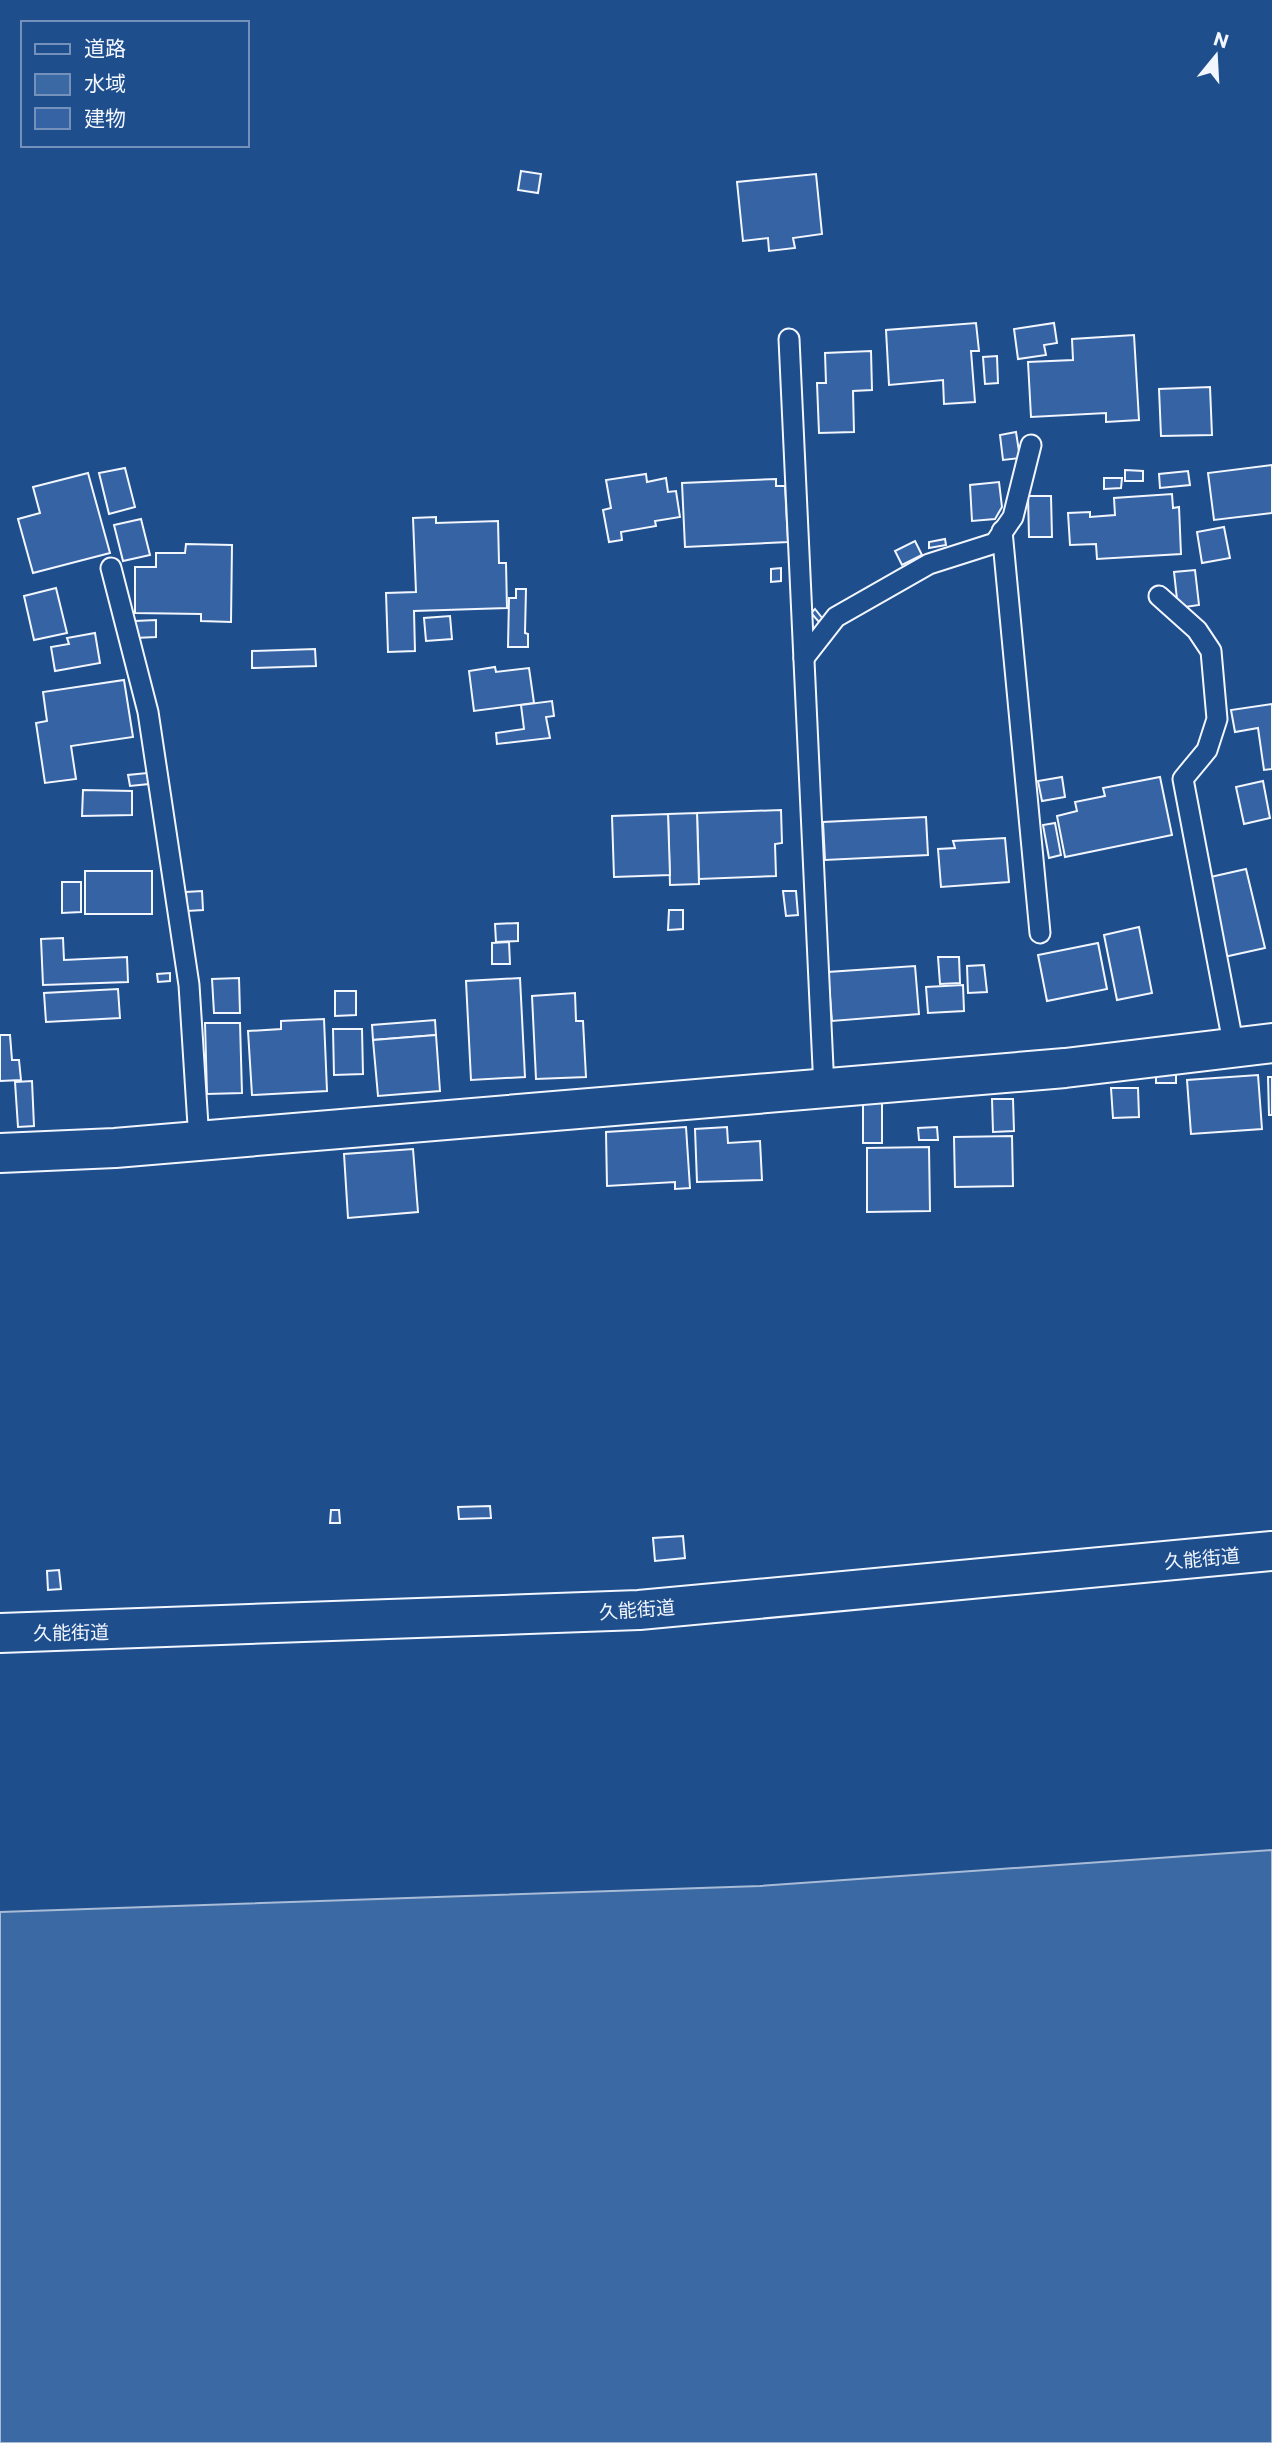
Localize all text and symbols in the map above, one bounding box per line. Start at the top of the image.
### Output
legend [21,21,248,147]
north arrow [1181,21,1251,91]
text: N [1211,26,1232,52]
text: 道路 [84,35,126,60]
text: 水域 [84,70,126,95]
text: 建物 [84,105,126,130]
street label: 久能街道 [1163,1543,1241,1573]
street label: 久能街道 [598,1595,676,1623]
street label: 久能街道 [33,1620,109,1644]

